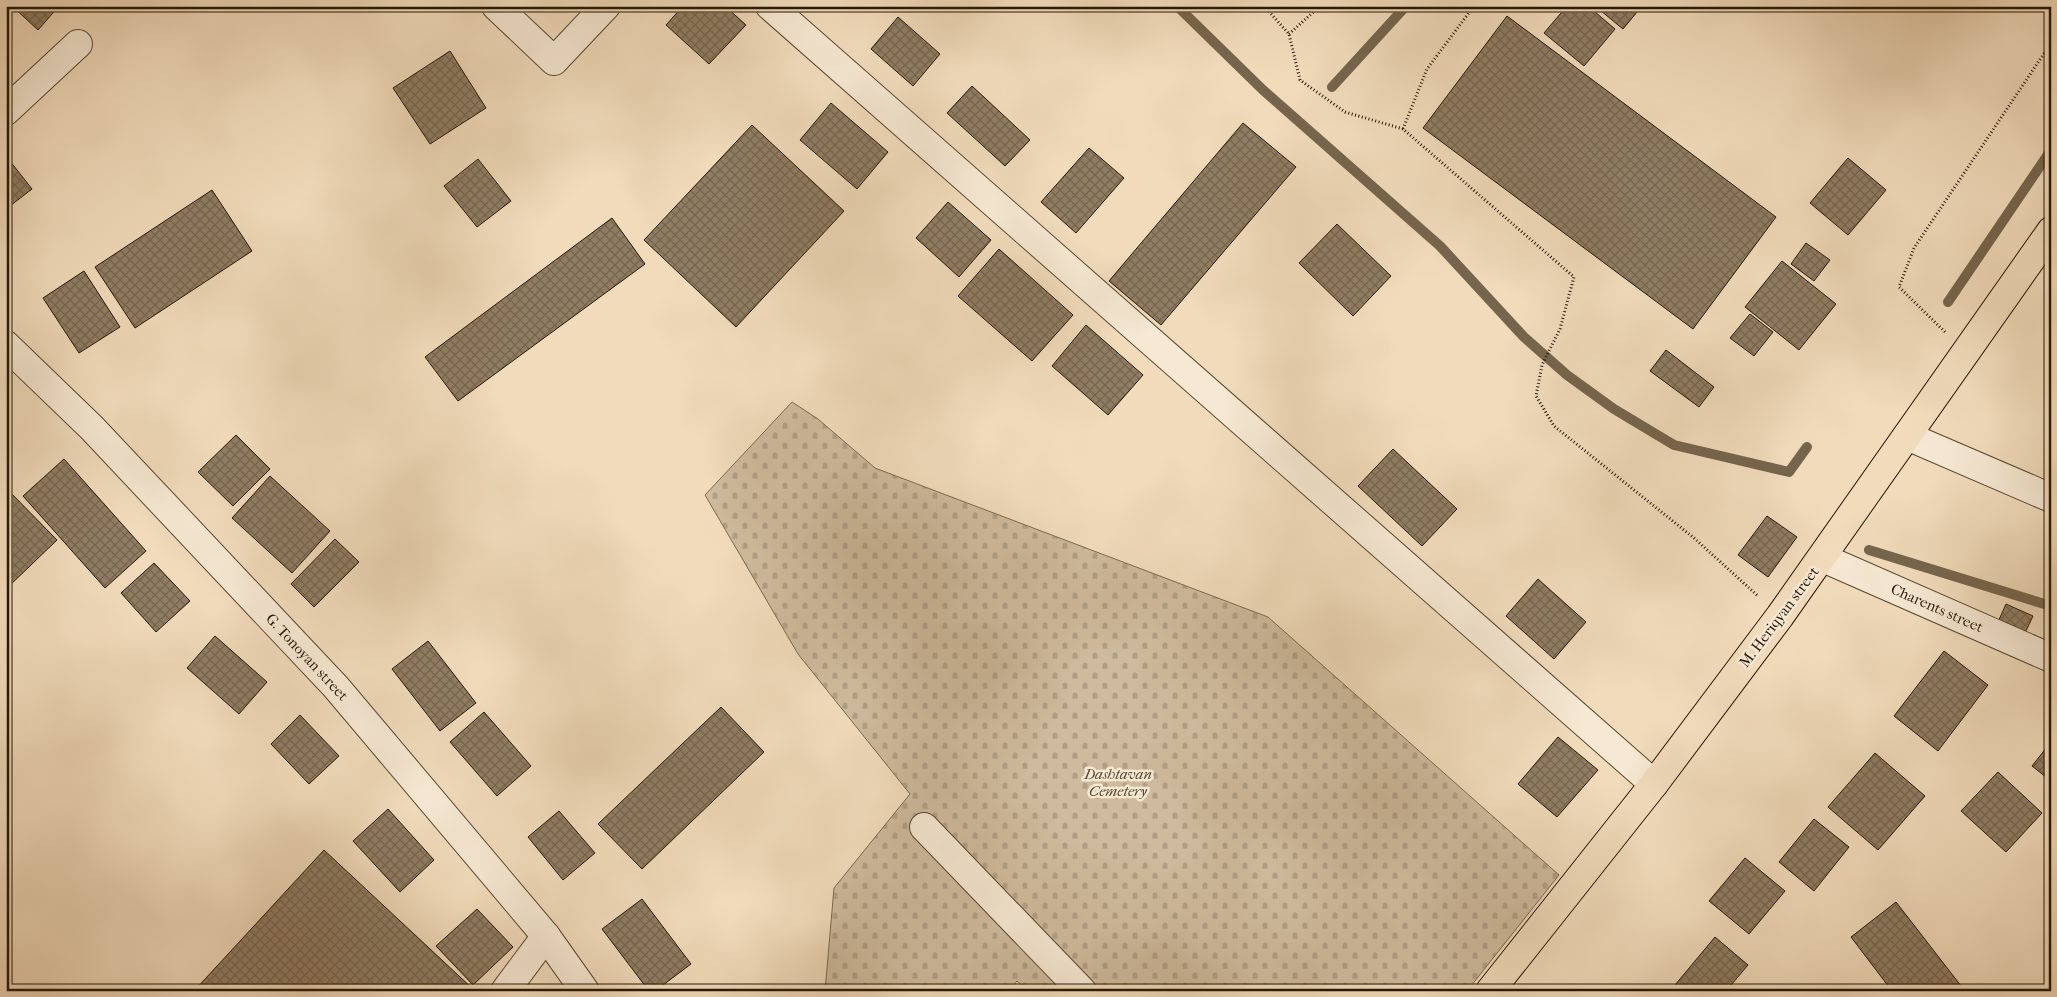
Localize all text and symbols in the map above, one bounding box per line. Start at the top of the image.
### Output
street label: M. Heriqyan street [1735,563,1823,671]
street label: Charents street [1888,580,1987,637]
street label: G. Tonoyan street [262,610,352,705]
park label: Dashtavan Cemetery [1083,765,1152,800]

